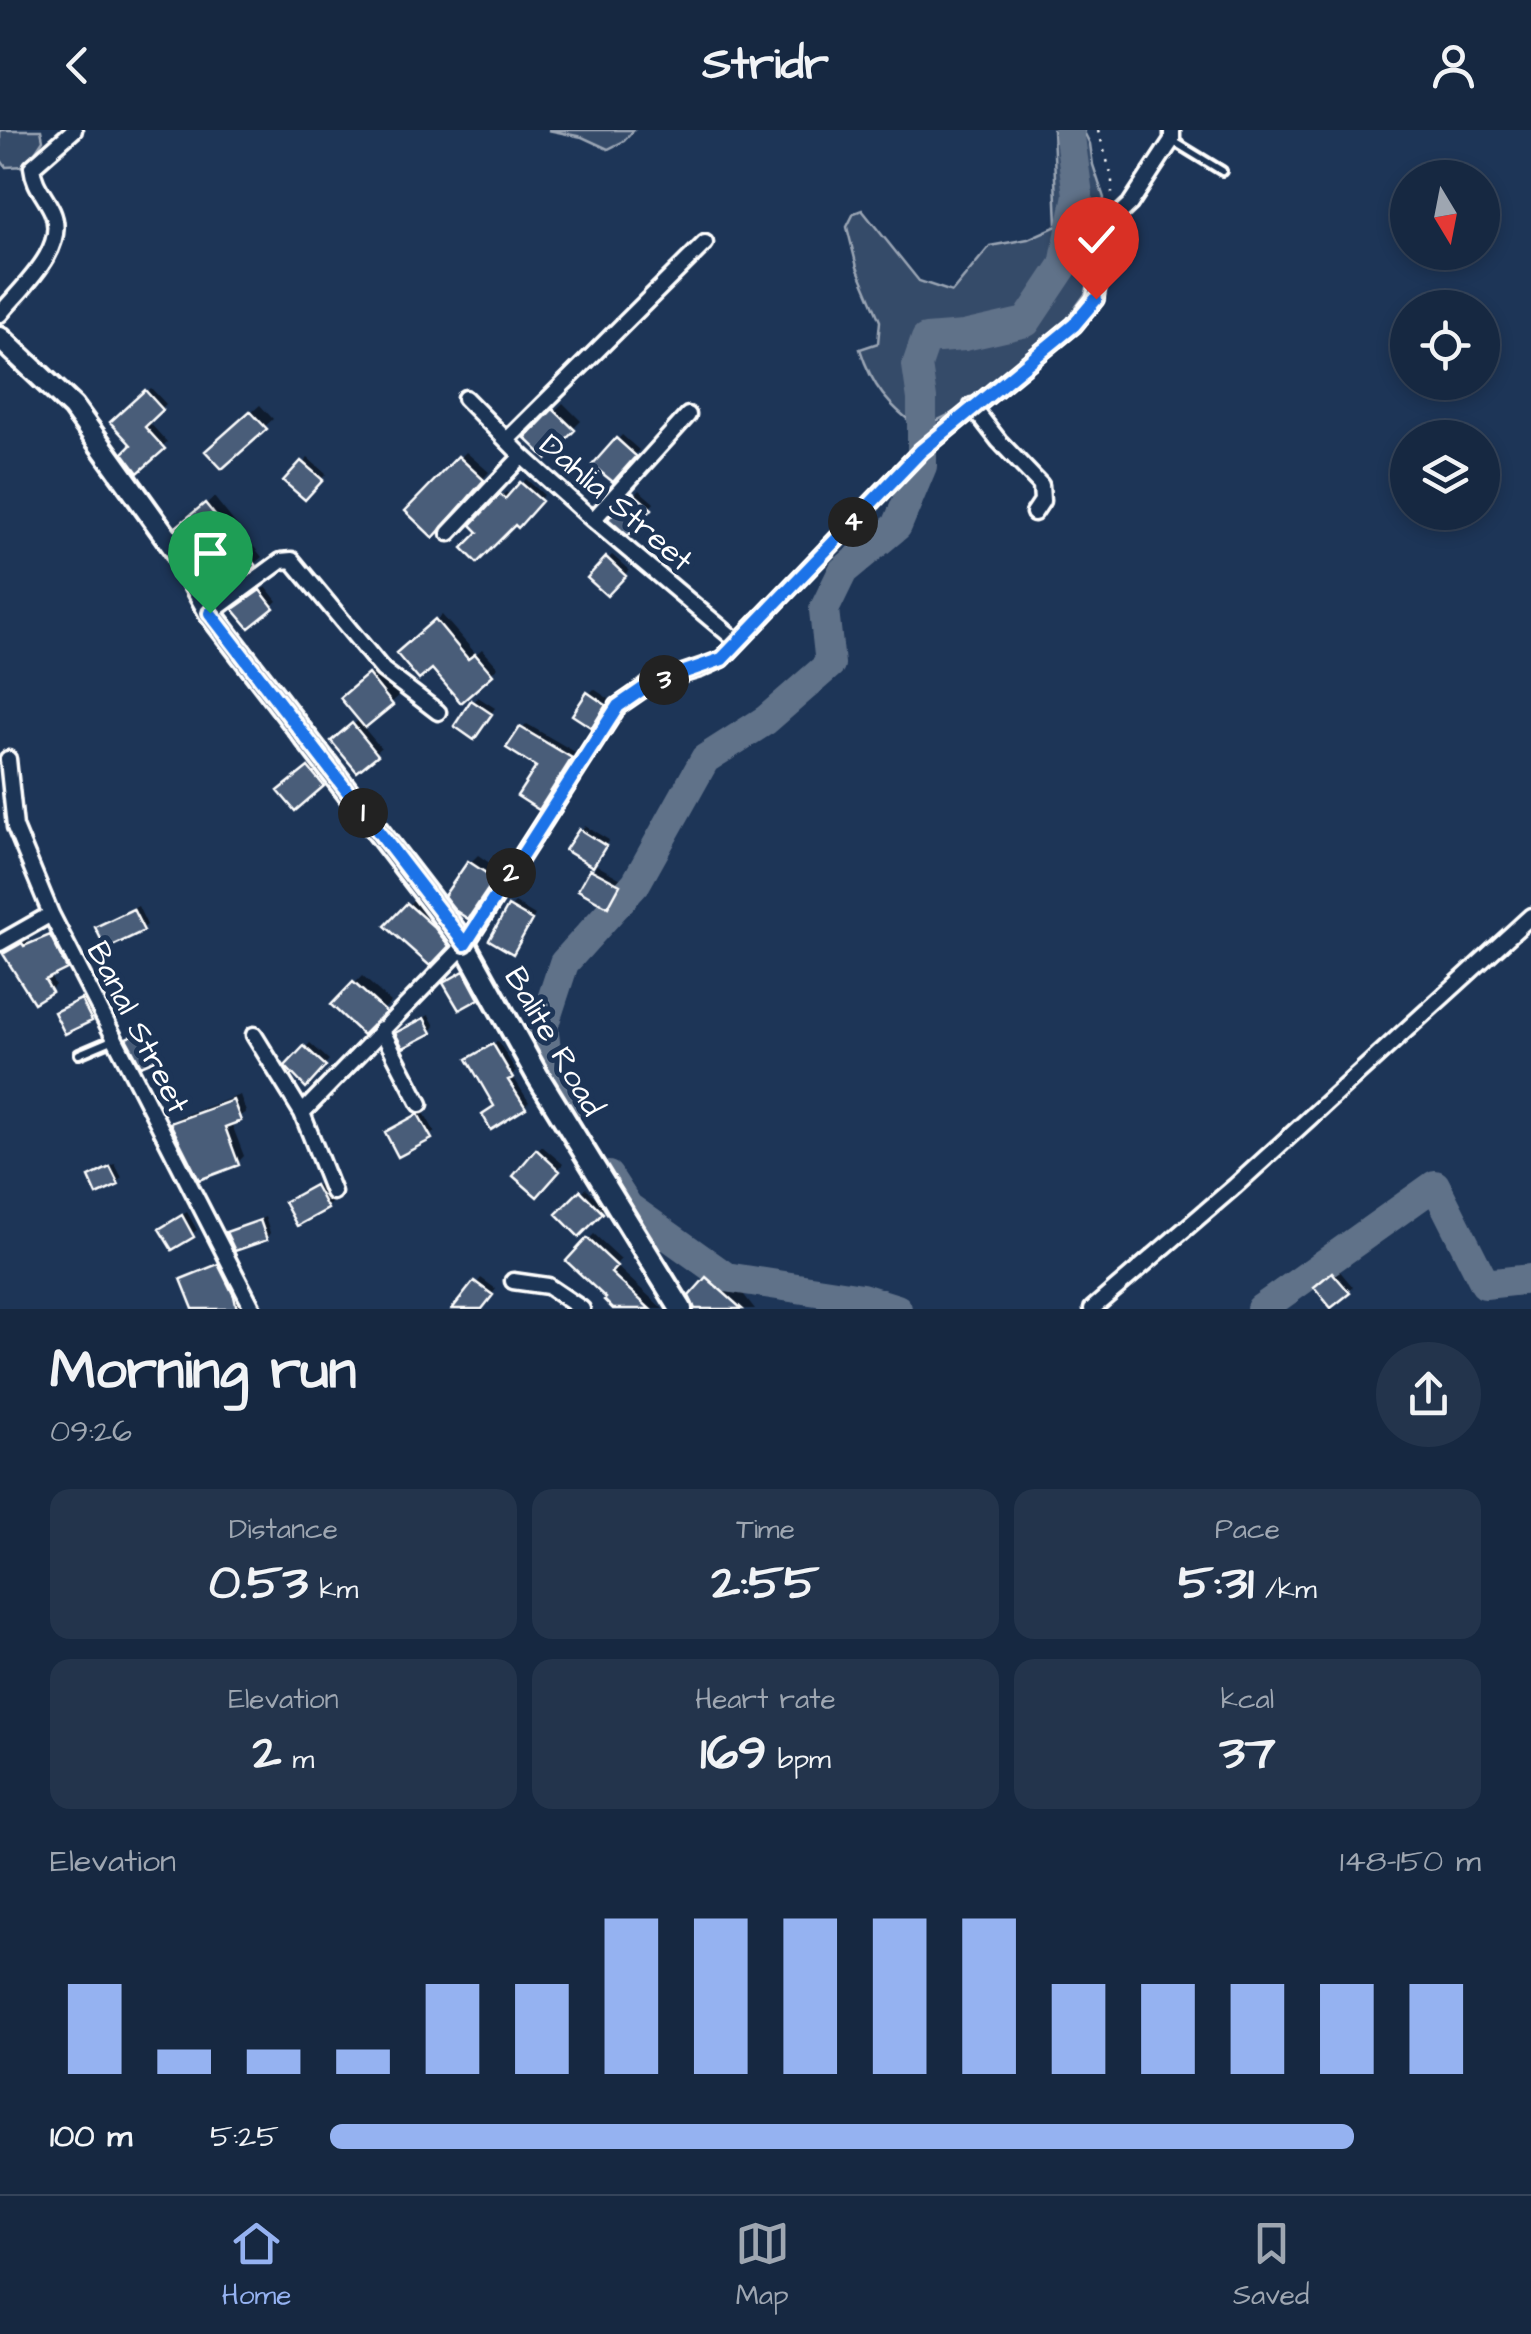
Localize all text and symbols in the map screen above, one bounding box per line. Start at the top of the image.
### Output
text: Stridr [702,34,829,96]
icon: back [50,38,105,93]
icon: person [1426,38,1481,93]
north arrow [1390,160,1500,270]
map controls [1390,160,1500,530]
pin [1054,197,1139,300]
icon: check [1069,212,1124,267]
button: locate [1390,290,1500,400]
button: layers [1390,420,1500,530]
street label: Dahlia Street [529,424,703,583]
pin: 4 [828,497,878,547]
text: 4 [843,502,863,541]
pin [168,511,253,614]
icon: arrive [183,526,238,581]
pin: 3 [639,655,689,705]
text: 3 [657,660,671,699]
pin: 1 [338,788,388,838]
text: 1 [361,793,365,832]
pin: 2 [486,848,536,898]
text: 2 [503,853,519,892]
street label: Banal Street [75,934,200,1122]
street label: Balite Road [493,959,615,1125]
text: Morning run [50,1333,356,1409]
button: share [1376,1342,1481,1447]
text: 09:26 [50,1409,132,1454]
text: Distance [229,1510,338,1549]
text: Time [736,1510,795,1549]
text: Pace [1215,1510,1280,1549]
text: 0.53 [209,1549,308,1618]
text: 2:55 [712,1549,819,1618]
text: 5:31 [1178,1549,1254,1618]
text: km [308,1570,358,1609]
text: /km [1254,1570,1317,1609]
text: Elevation [228,1680,339,1719]
text: Heart rate [695,1680,836,1719]
text: kcal [1221,1680,1274,1719]
text: 2 [253,1719,281,1788]
text: 169 [700,1719,766,1788]
text: 37 [1219,1719,1276,1788]
text: m [281,1740,314,1779]
text: bpm [766,1740,831,1779]
text: Elevation [50,1839,176,1884]
text: 148–150 m [1340,1839,1481,1884]
text: 100 m [50,2114,132,2159]
text: 5:25 [210,2114,279,2159]
tab: Home [222,2216,291,2315]
tab: Map [735,2216,790,2315]
tab: Saved [1233,2216,1309,2315]

